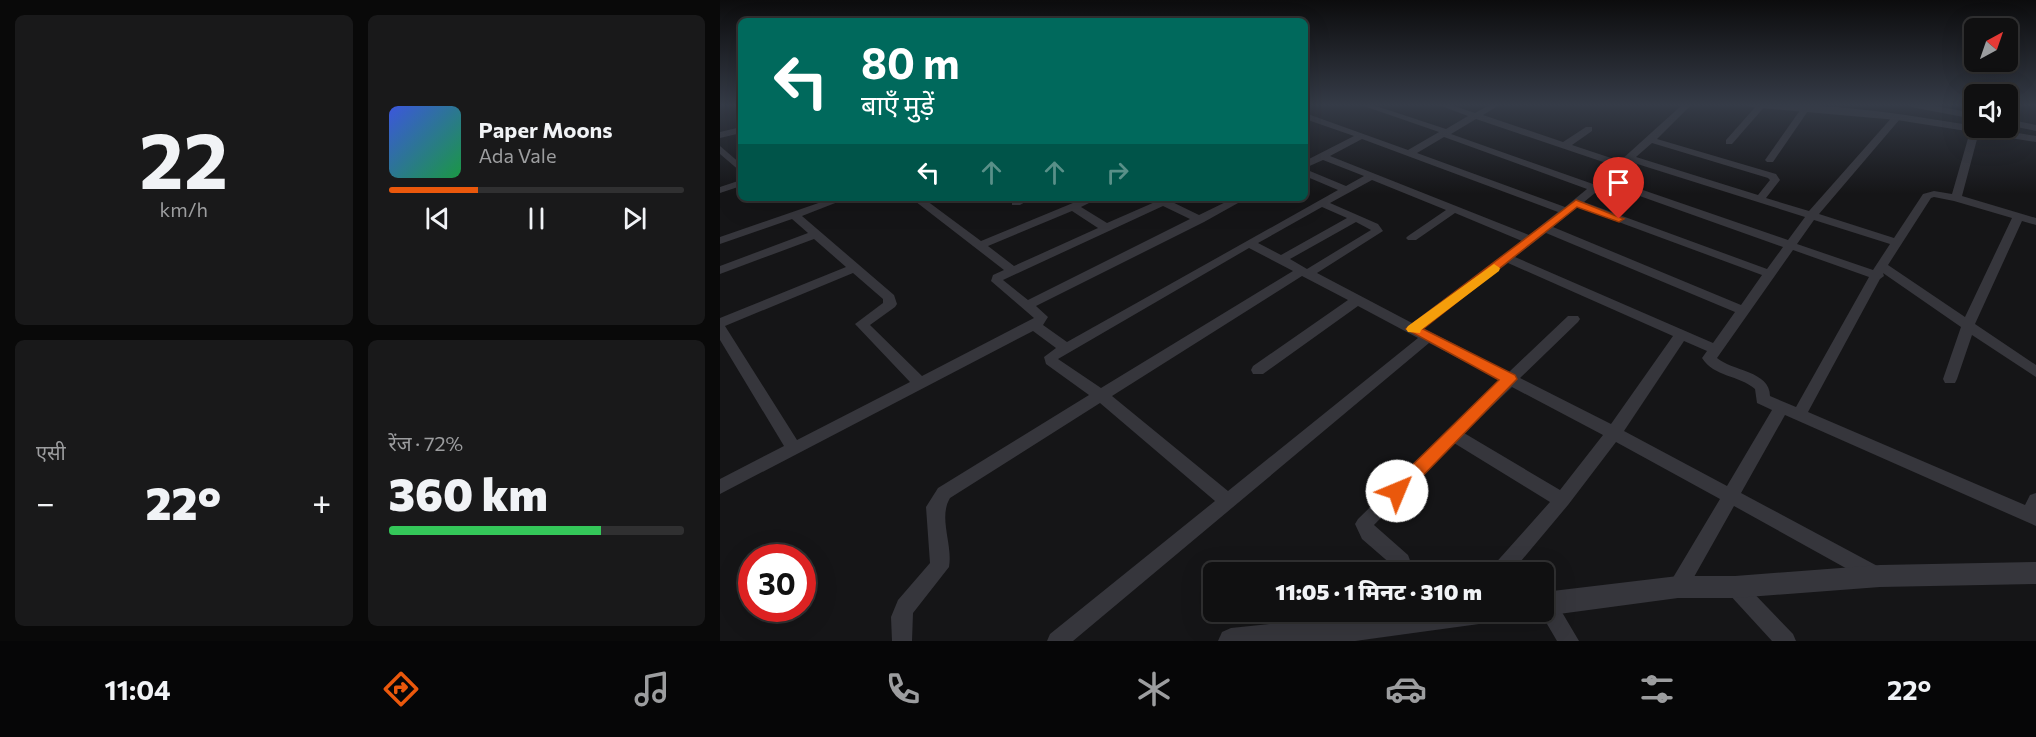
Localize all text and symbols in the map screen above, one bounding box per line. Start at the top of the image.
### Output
north arrow [1964,18,2018,72]
map controls [1964,18,2018,138]
text: 80 m [861,36,960,88]
icon: left [762,42,840,120]
button: sound [1964,84,2018,138]
text: बाएँ मुड़ें [861,88,934,121]
text: 22 [139,110,228,205]
text: Paper Moons [479,116,613,143]
text: Ada Vale [479,143,556,167]
icon: left [912,156,945,189]
icon: ahead [975,156,1008,189]
icon: ahead [1038,156,1071,189]
icon: right [1101,156,1134,189]
pin [1593,157,1644,219]
icon: arrive [1602,166,1635,199]
text: km/h [159,197,208,221]
icon: previous [421,202,454,235]
icon: pause [520,202,553,235]
icon: next [618,202,651,235]
text: रेंज · 72% [389,431,463,455]
text: एसी [36,440,66,464]
position arrow [1365,459,1429,523]
text: 360 km [389,465,548,520]
text: 22° [146,474,221,529]
text: − [36,481,55,522]
text: + [312,481,331,522]
speed limit sign: 30 [738,544,816,622]
text: 11:05 · 1 मिनट · 310 m [1275,578,1482,605]
icon: directions [380,668,422,710]
icon: music [631,668,673,710]
icon: phone [882,668,924,710]
icon: climate [1133,668,1175,710]
icon: car [1385,668,1427,710]
icon: filters [1636,668,1678,710]
text: 11:04 [105,673,171,706]
text: 22° [1887,673,1931,706]

